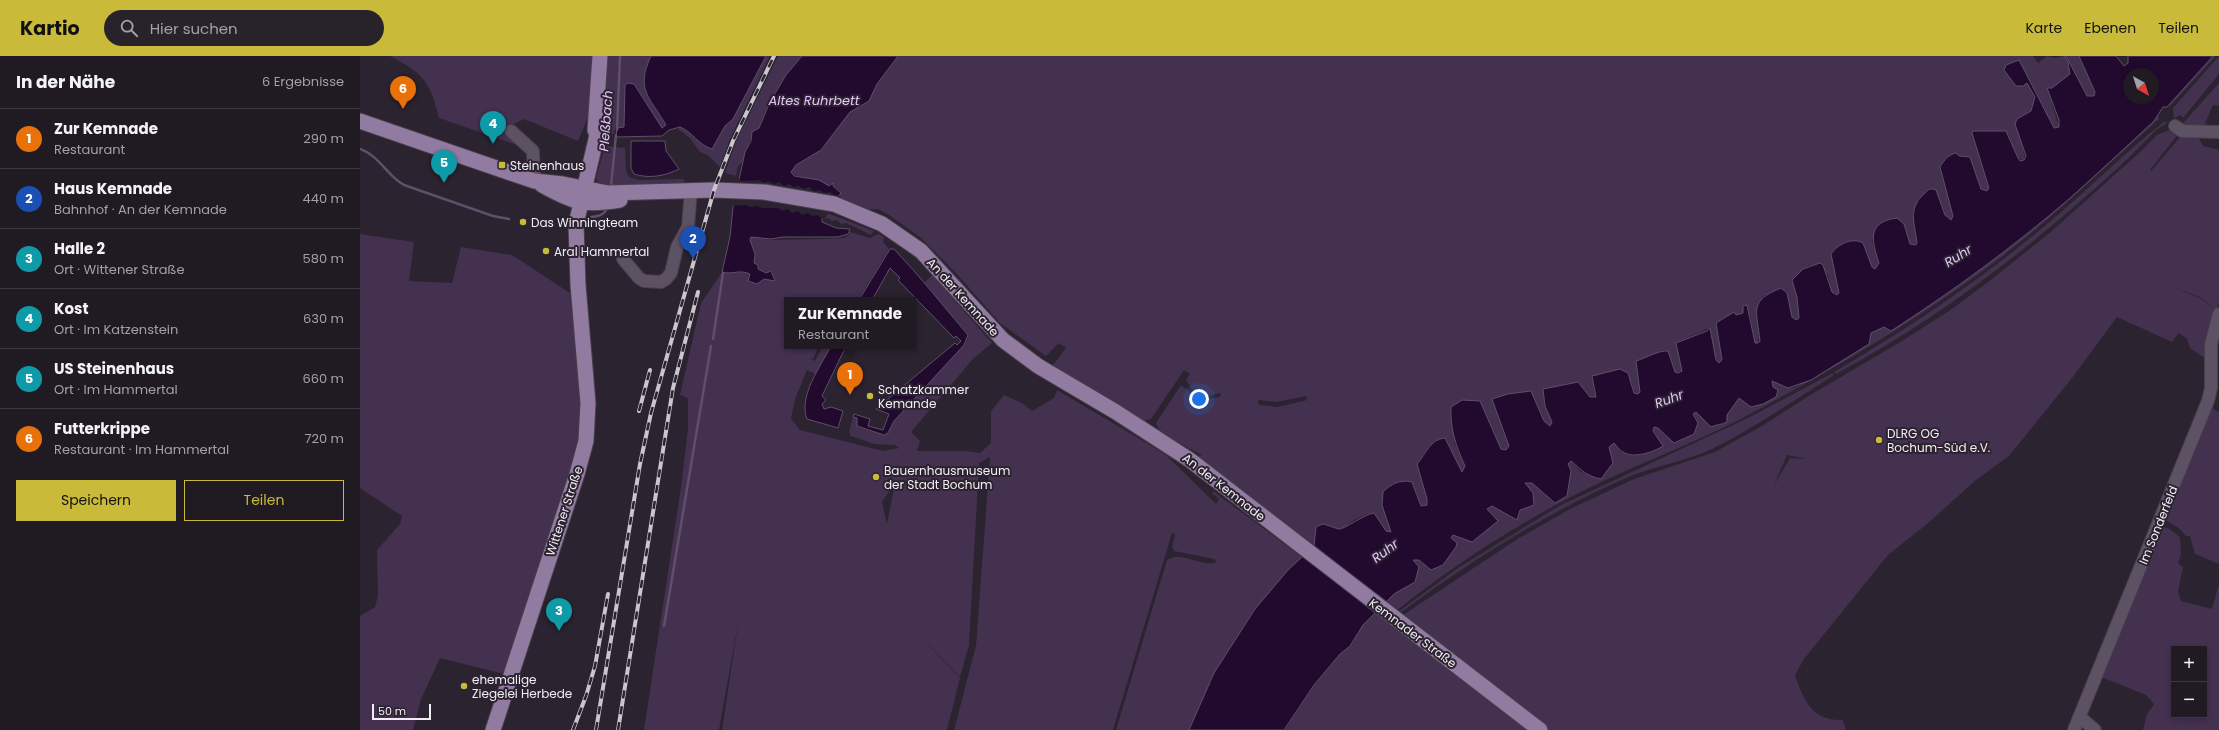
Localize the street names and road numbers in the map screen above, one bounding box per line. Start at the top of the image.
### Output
street label: An der Kemnade [923,254,1003,340]
street label: An der Kemnade [1179,449,1269,525]
street label: Wittener Straße [542,464,586,558]
street label: Im Sonderfeld [2134,483,2182,567]
street label: Kemnader Straße [1366,594,1460,672]

